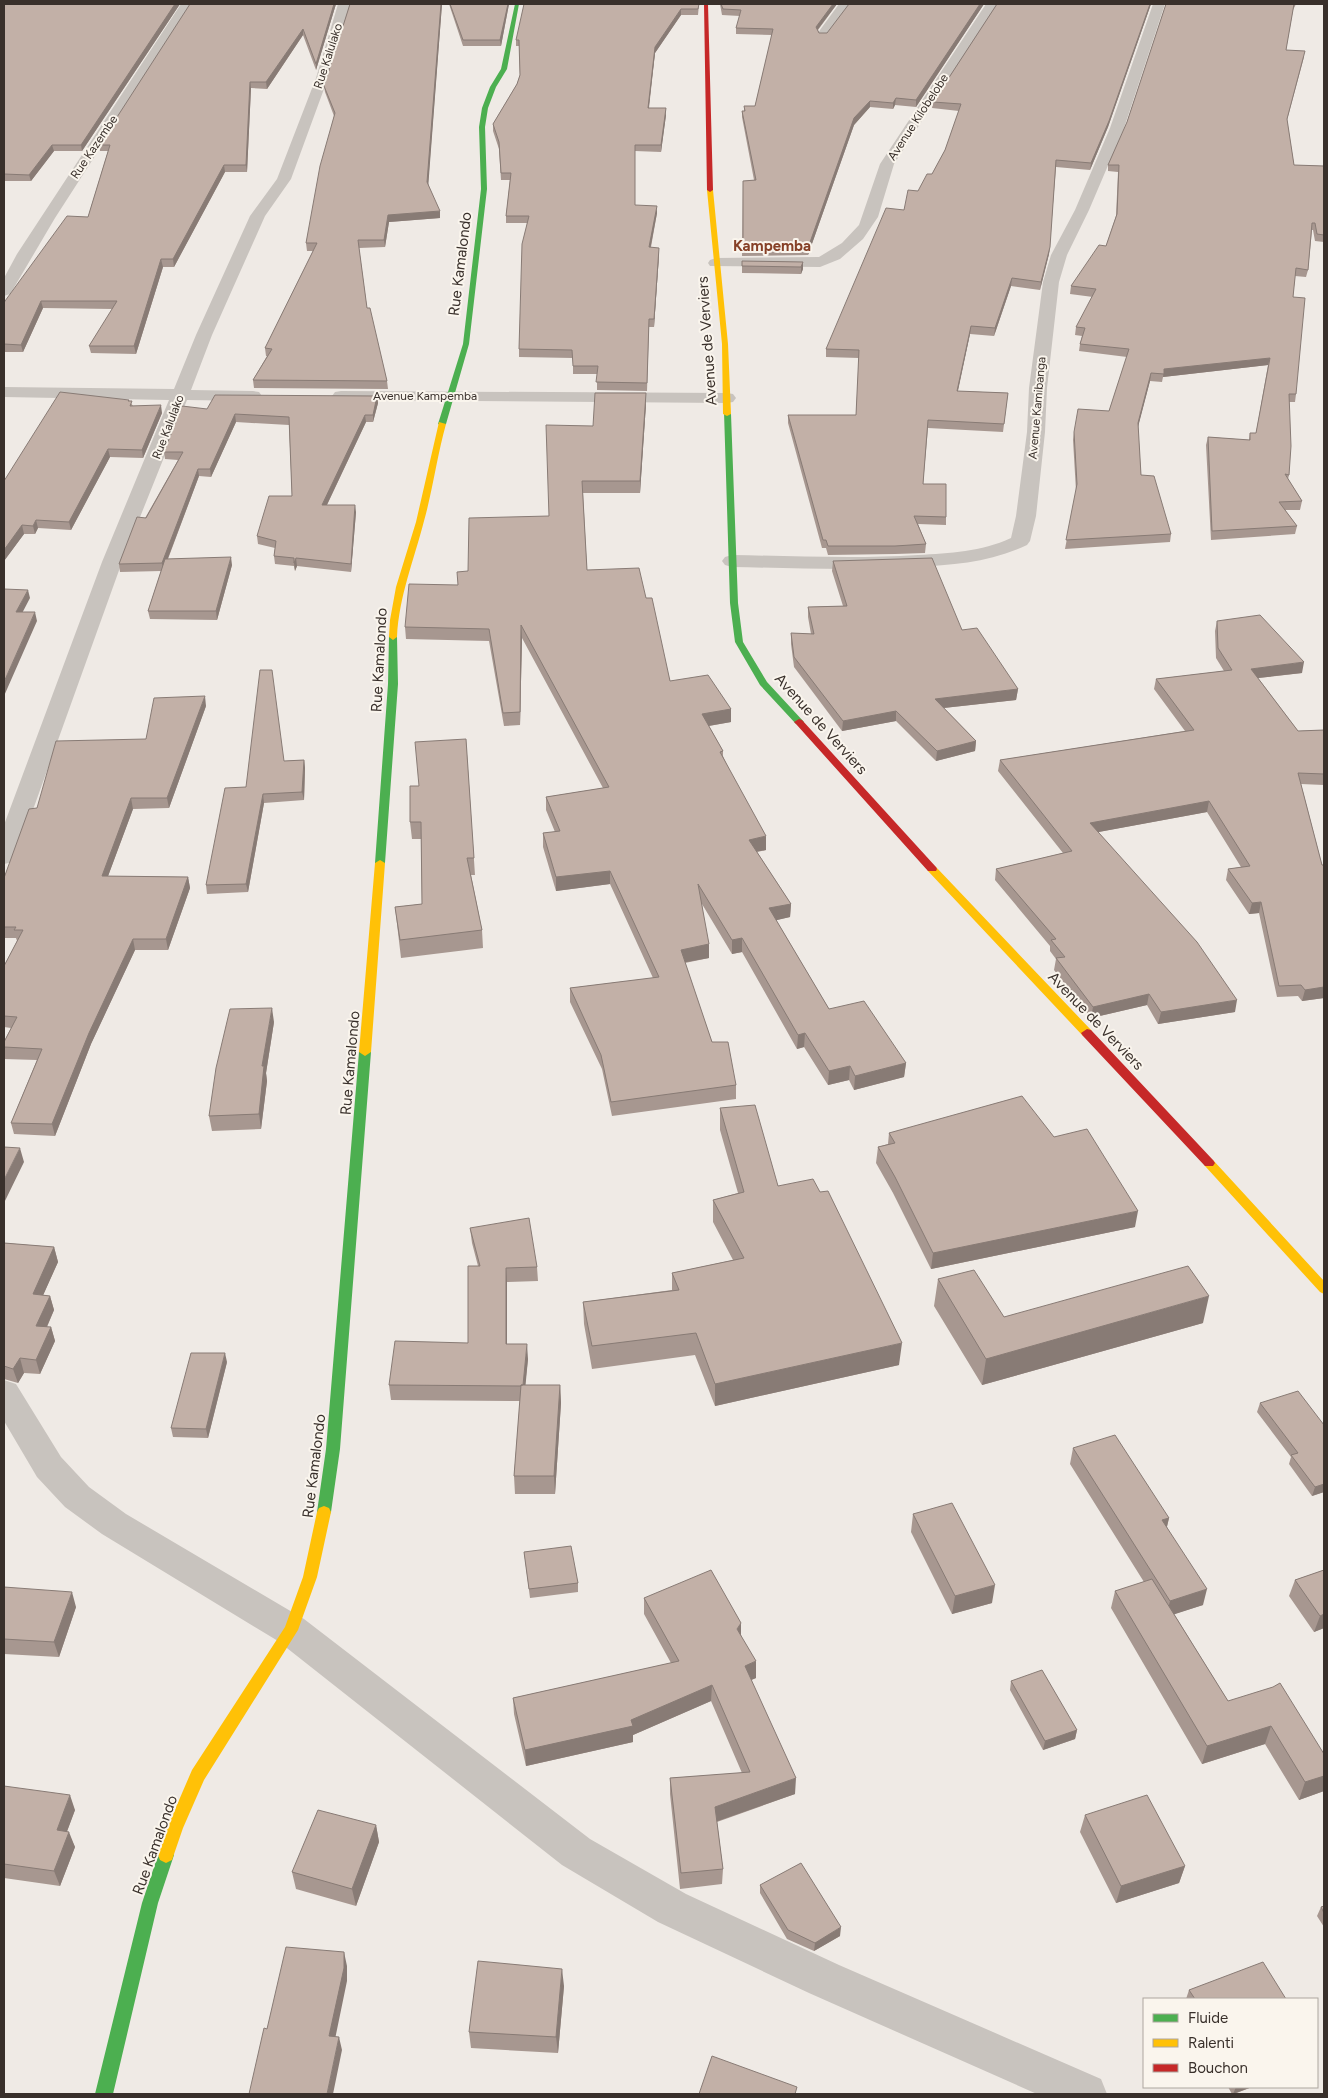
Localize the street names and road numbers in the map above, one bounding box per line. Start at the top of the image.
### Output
street label: Rue Kalulako [311,22,345,90]
street label: Avenue Kilobelobe [885,71,951,163]
street label: Rue Kazembe [68,112,121,181]
street label: Rue Kamalondo [445,211,475,317]
street label: Avenue de Verviers [693,276,721,406]
street label: Avenue Kamibanga [1026,356,1048,460]
street label: Avenue Kampemba [373,389,477,403]
street label: Rue Kalulako [149,393,187,461]
street label: Rue Kamalondo [367,607,391,713]
street label: Avenue de Verviers [771,670,871,778]
street label: Avenue de Verviers [1044,968,1148,1074]
street label: Rue Kamalondo [336,1010,364,1116]
street label: Rue Kamalondo [299,1413,329,1519]
street label: Rue Kamalondo [129,1792,181,1897]

